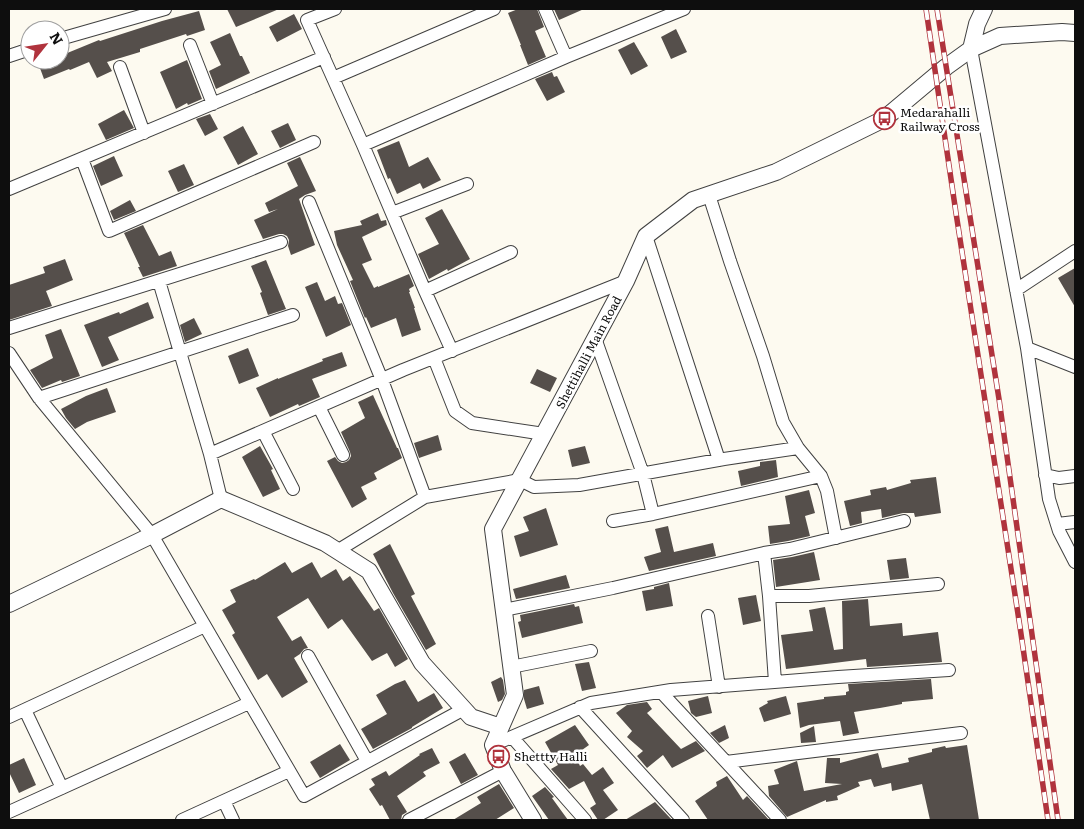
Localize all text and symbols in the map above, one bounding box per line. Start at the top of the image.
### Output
north arrow [20,20,70,70]
text: N [46,28,69,48]
place label: Medarahalli Railway Cross [900,103,980,135]
bus stop icon: Medarahalli Railway Cross [872,107,896,131]
street label: Shettihalli Main Road [551,292,626,412]
bus stop icon: Shettty Halli [486,744,510,768]
place label: Shettty Halli [514,747,587,765]

